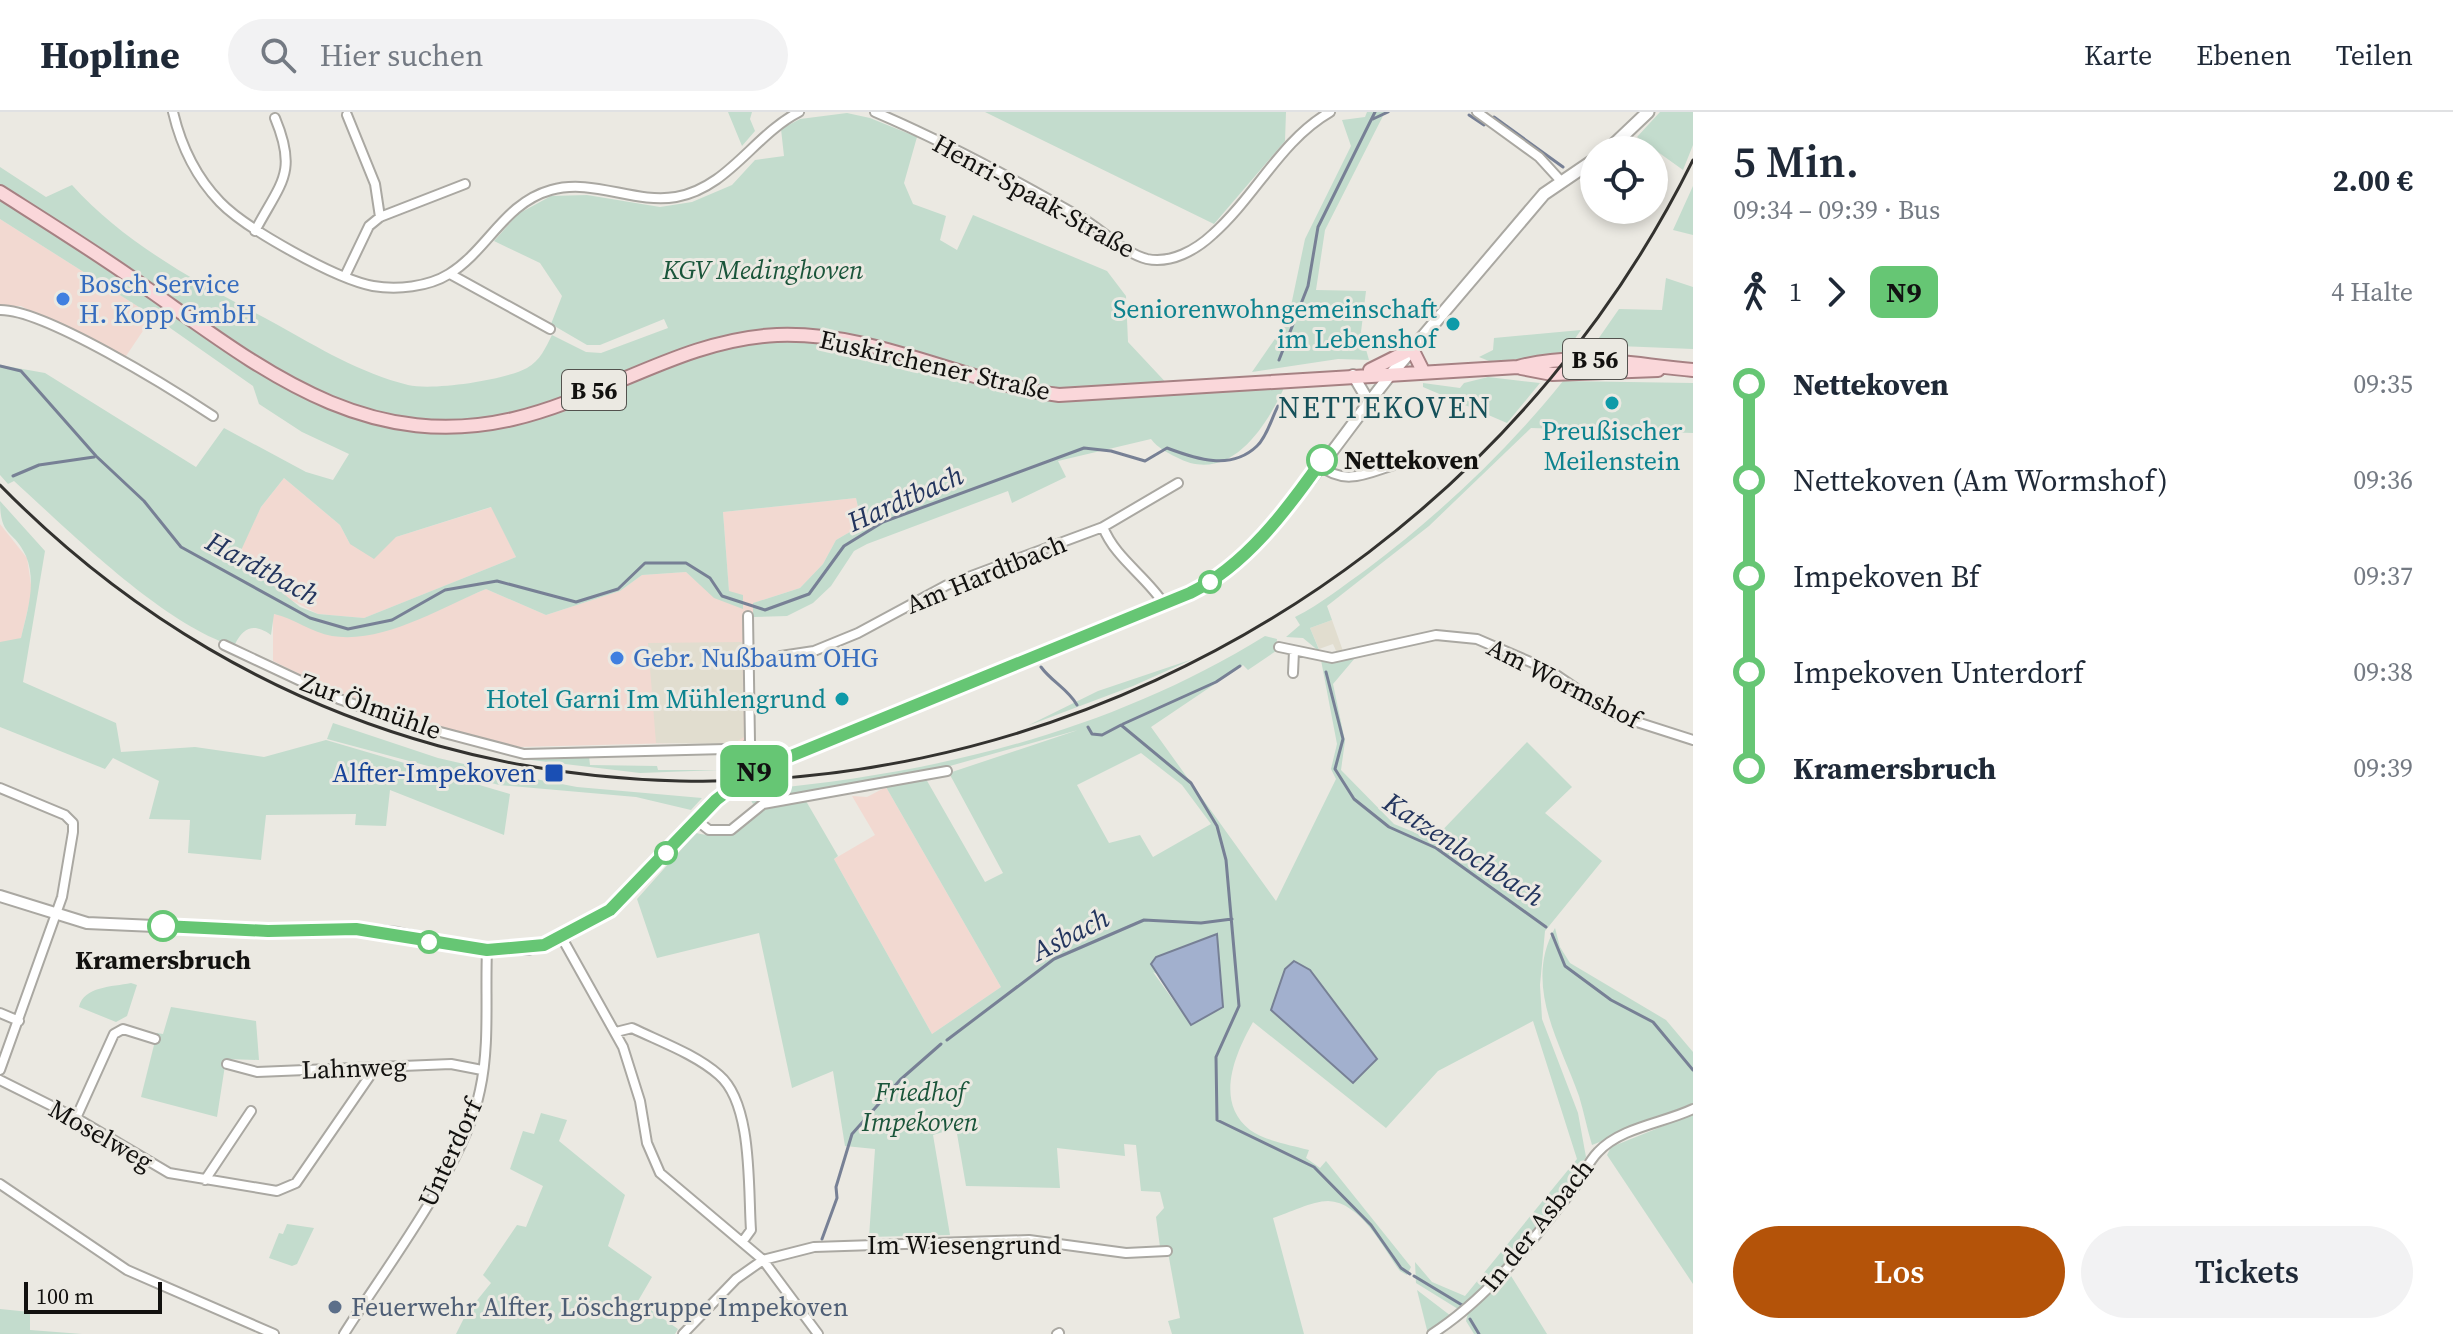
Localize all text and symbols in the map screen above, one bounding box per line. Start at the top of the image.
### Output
search box [228,19,788,91]
text: Hopline [40,29,180,81]
icon: search [256,33,300,77]
text: Hier suchen [320,35,483,76]
text: Karte [2084,36,2152,74]
text: Ebenen [2196,36,2292,74]
text: Teilen [2336,36,2413,74]
street label: Henri-Spaak-Straße [926,125,1142,267]
text: 5 Min. [1733,131,1859,192]
map controls [1580,136,1668,224]
button: locate [1580,136,1668,224]
text: 2.00 € [2333,160,2413,201]
text: 09:34 – 09:39 · Bus [1733,192,1940,228]
park label: KGV Medinghoven [662,252,864,288]
place label: Bosch Service H. Kopp GmbH [79,266,256,332]
icon: walk [1733,270,1777,314]
icon: forward [1814,270,1858,314]
text: N9 [1886,273,1922,311]
text: 1 [1789,274,1802,310]
text: 4 Halte [2331,274,2413,310]
marker: Bosch Service H. Kopp GmbH [54,290,72,308]
place label: Seniorenwohngemeinschaft im Lebenshof [1113,291,1440,357]
marker: Seniorenwohngemeinschaft im Lebenshof [1444,315,1462,333]
street label: Euskirchener Straße [816,321,1054,409]
road number: B 56 [1563,339,1627,379]
text: Nettekoven [1793,364,1949,405]
text: 09:35 [2353,366,2413,402]
road number: B 56 [562,370,626,410]
district label: NETTEKOVEN [1278,387,1492,428]
marker: Preußischer Meilenstein [1603,394,1621,412]
place label: Preußischer Meilenstein [1542,413,1682,479]
place label: Nettekoven [1344,442,1479,478]
marker: Nettekoven [1307,445,1337,475]
water label: Hardtbach [840,456,969,541]
text: Nettekoven (Am Wormshof) [1793,460,2168,501]
text: 09:36 [2353,462,2413,498]
water label: Hardtbach [199,522,326,614]
street label: Am Hardtbach [900,525,1072,623]
text: Impekoven Bf [1793,556,1979,597]
text: 09:37 [2353,558,2413,594]
unlabelled marker [1199,571,1221,593]
street label: Am Wormshof [1481,629,1649,738]
place label: Gebr. Nußbaum OHG [633,640,879,676]
marker: Gebr. Nußbaum OHG [608,649,626,667]
text: Impekoven Unterdorf [1793,652,2084,693]
text: 09:38 [2353,654,2413,690]
street label: Zur Ölmühle [296,664,446,748]
place label: Hotel Garni Im Mühlengrund [486,681,826,717]
marker: Hotel Garni Im Mühlengrund [833,690,851,708]
line badge: N9 [718,745,790,797]
text: Kramersbruch [1793,748,1996,789]
text: 09:39 [2353,750,2413,786]
text: N9 [736,752,772,790]
place label: Alfter-Impekoven [332,755,536,791]
marker: Alfter-Impekoven [543,762,565,784]
water label: Katzenlochbach [1376,782,1552,915]
unlabelled marker [655,842,677,864]
water label: Asbach [1023,898,1115,971]
marker: Kramersbruch [148,911,178,941]
unlabelled marker [418,931,440,953]
place label: Kramersbruch [75,942,251,978]
street label: Lahnweg [301,1048,407,1088]
park label: Friedhof Impekoven [861,1074,979,1140]
street label: Moselweg [42,1091,160,1179]
street label: Unterdorf [409,1091,492,1213]
street label: In der Asbach [1472,1151,1602,1299]
button: Los [1733,1226,2065,1318]
button: Tickets [2081,1226,2413,1318]
street label: Im Wiesengrund [867,1227,1061,1263]
scale bar [24,1278,162,1314]
text: 100 m [36,1281,94,1311]
place label: Feuerwehr Alfter, Löschgruppe Impekoven [351,1289,848,1325]
marker: Feuerwehr Alfter, Löschgruppe Impekoven [326,1298,344,1316]

